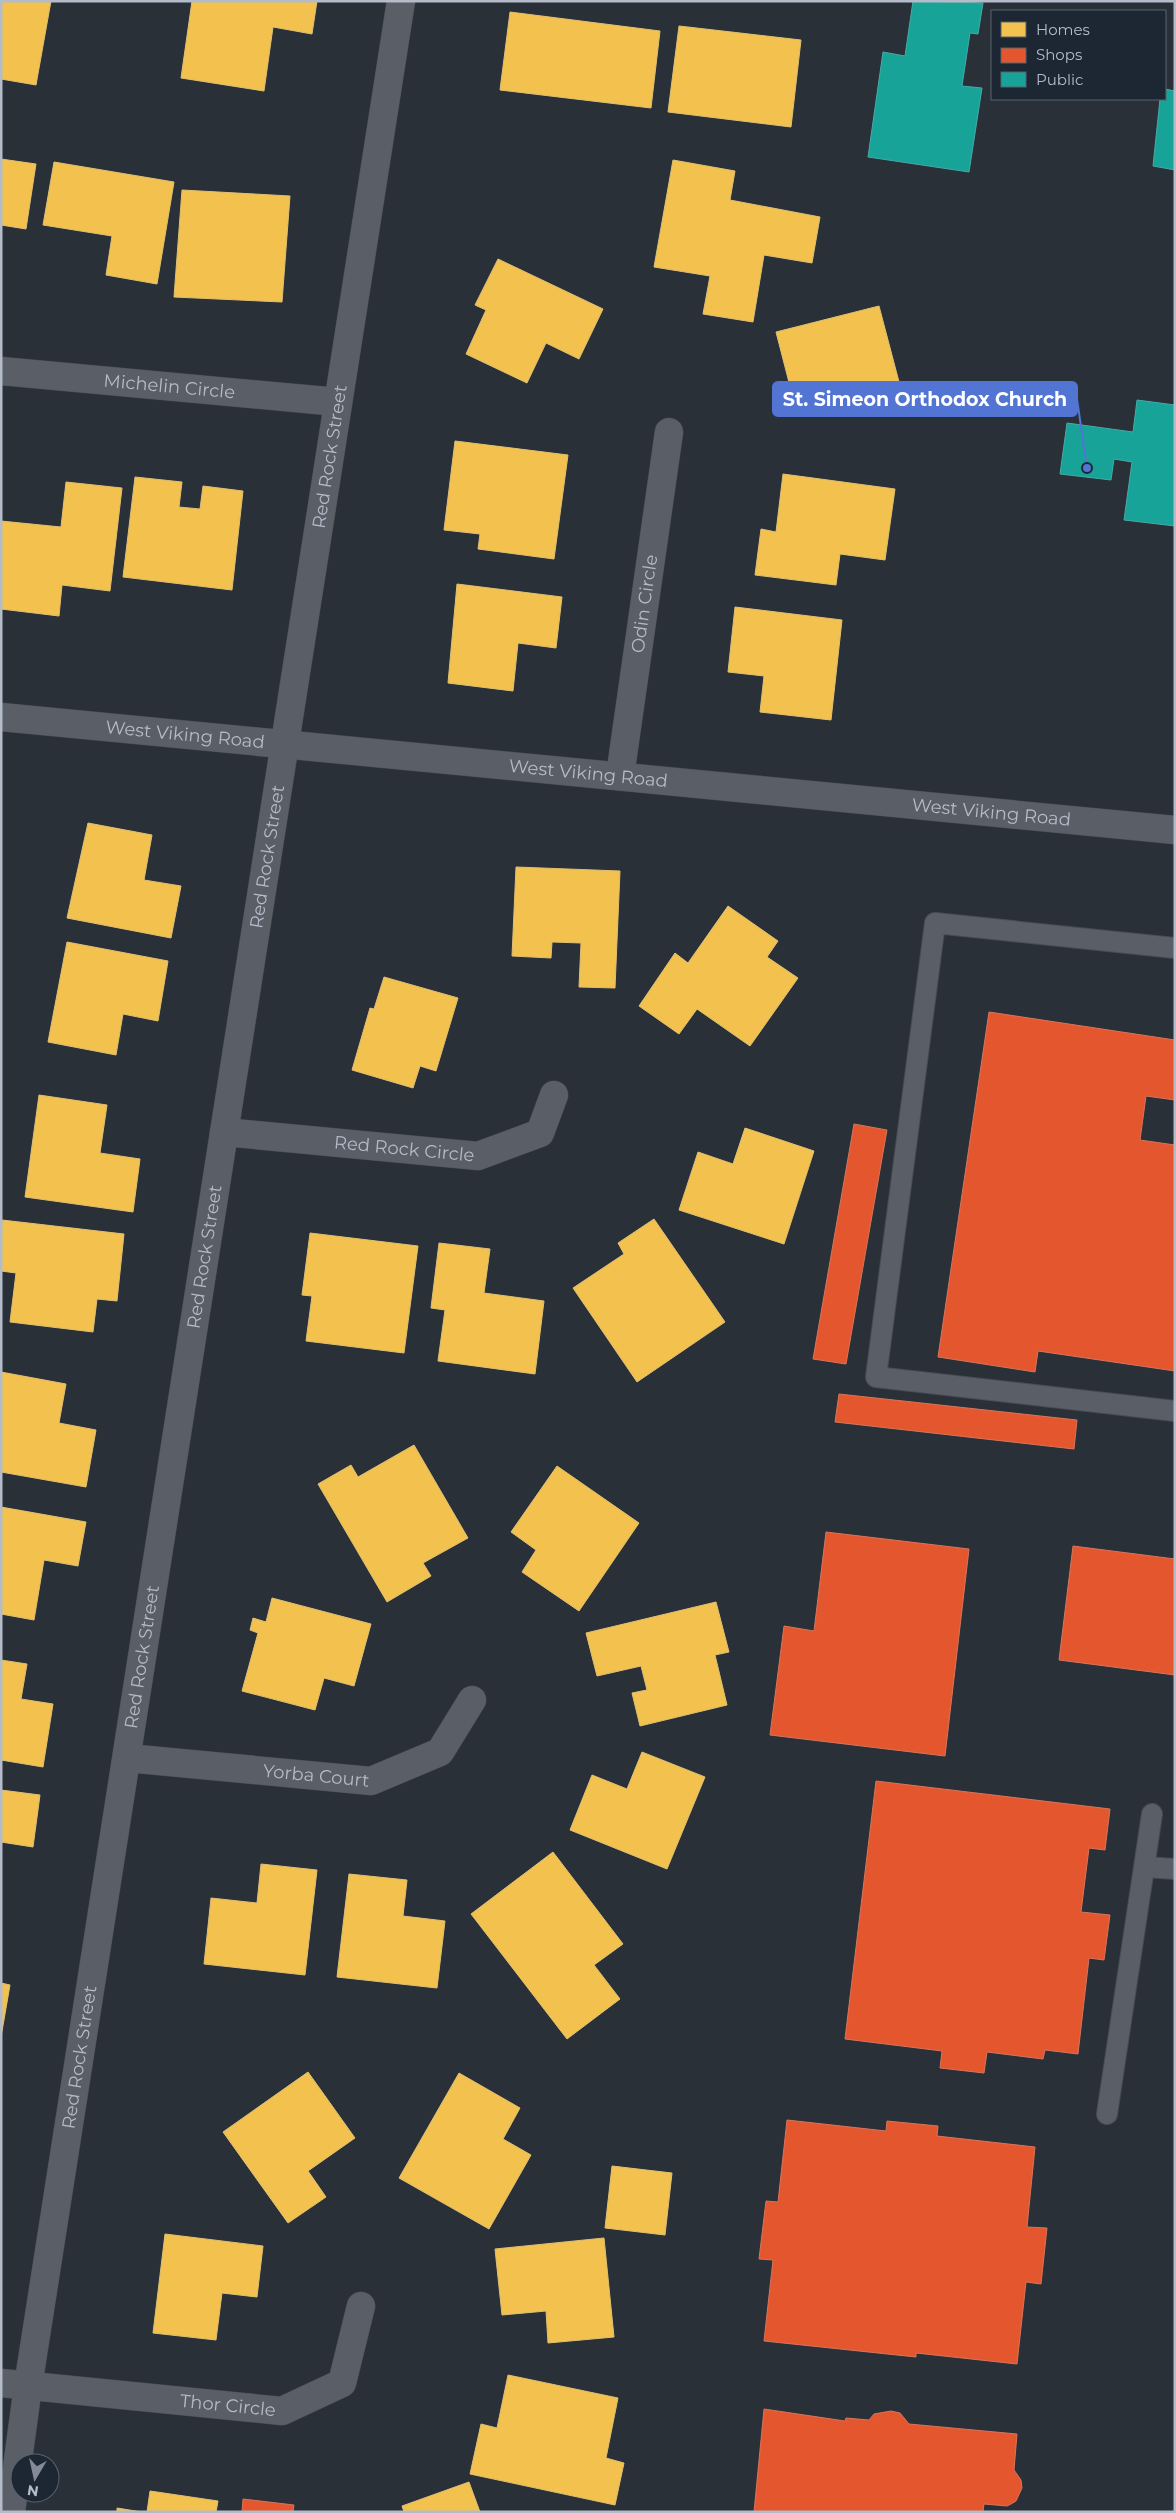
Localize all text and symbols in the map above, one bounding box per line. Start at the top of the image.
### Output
legend [991,10,1166,100]
text: Homes [1036,20,1090,39]
text: Shops [1036,45,1082,64]
text: Public [1036,70,1084,89]
street label: Michelin Circle [103,369,236,403]
callout: St. Simeon Orthodox Church [773,382,1077,416]
street label: Red Rock Street [308,383,352,530]
text: St. Simeon Orthodox Church [783,388,1067,411]
street label: Odin Circle [627,553,662,654]
street label: West Viking Road [105,716,266,753]
street label: West Viking Road [508,755,669,792]
street label: Red Rock Street [245,783,289,930]
street label: West Viking Road [911,794,1072,831]
street label: Red Rock Circle [333,1131,476,1167]
street label: Red Rock Street [183,1183,227,1330]
street label: Red Rock Street [120,1584,164,1730]
street label: Yorba Court [262,1760,370,1792]
street label: Red Rock Street [57,1984,102,2131]
street label: Thor Circle [179,2390,277,2421]
north arrow [10,2453,60,2503]
text: N [26,2481,40,2501]

